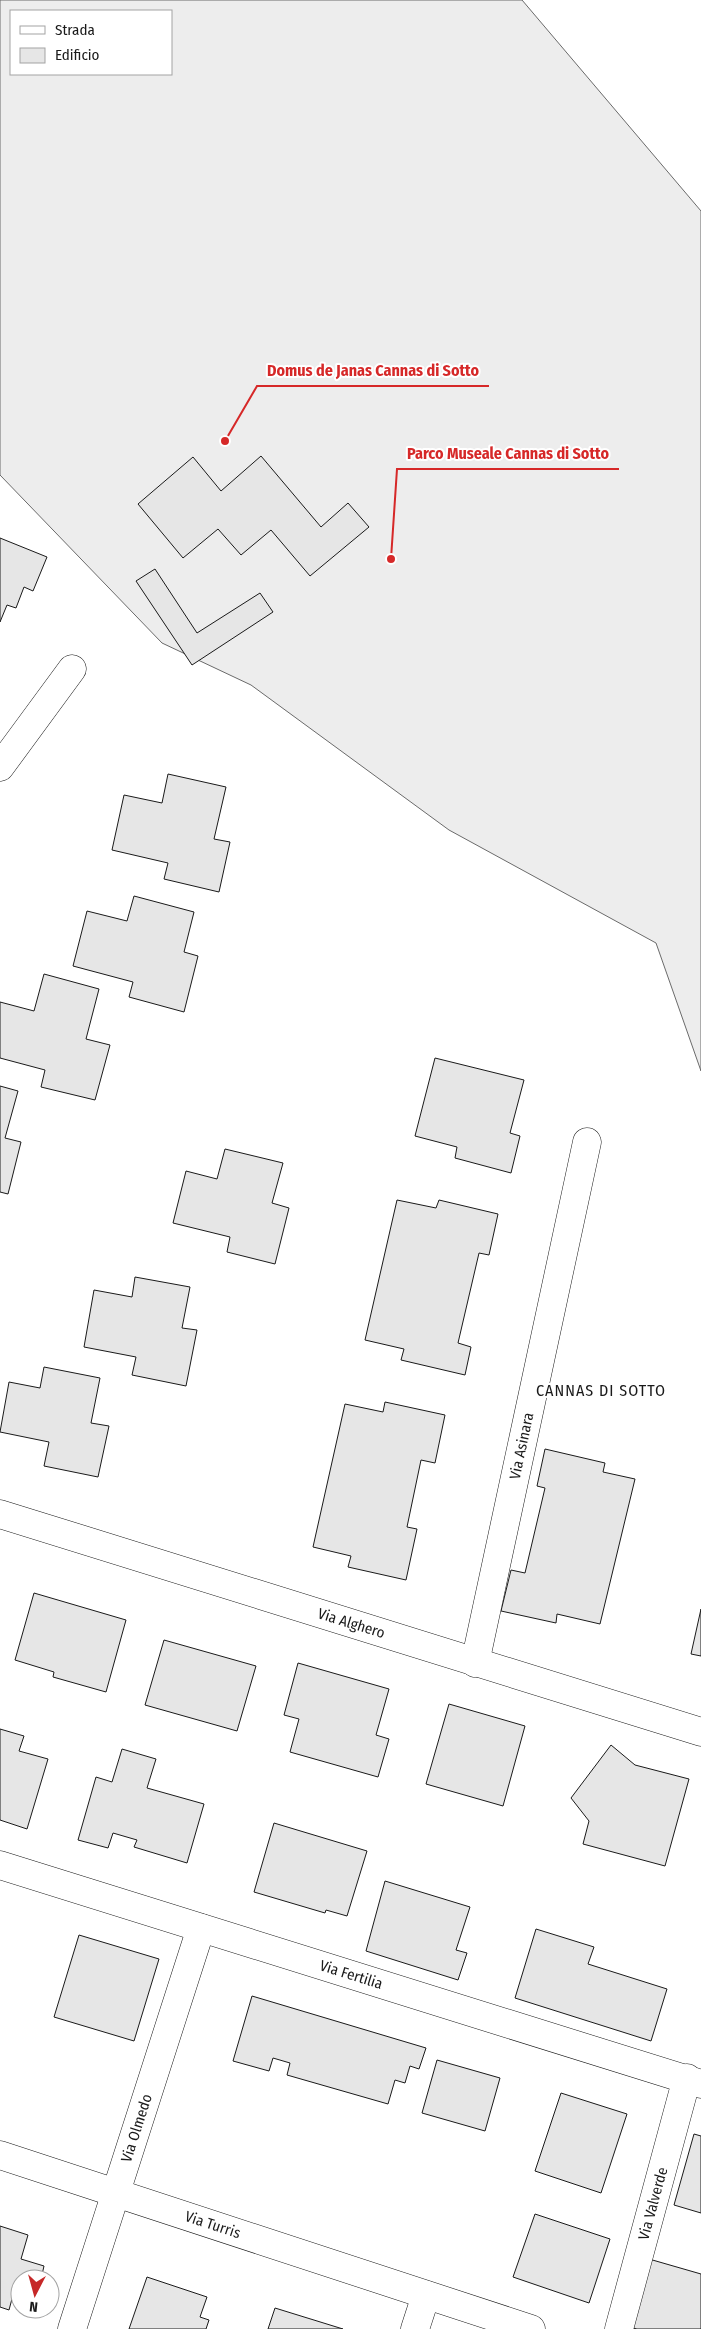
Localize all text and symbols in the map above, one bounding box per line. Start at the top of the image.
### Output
legend [10,10,172,75]
text: Strada [55,21,95,39]
text: Edificio [55,46,100,64]
callout: Domus de Janas Cannas di Sotto [257,355,489,386]
text: Domus de Janas Cannas di Sotto [267,361,479,380]
callout: Parco Museale Cannas di Sotto [397,438,619,469]
text: Parco Museale Cannas di Sotto [407,444,609,463]
district label: CANNAS DI SOTTO [536,1381,666,1400]
street label: Via Asinara [506,1411,538,1481]
street label: Via Alghero [316,1604,387,1642]
street label: Via Fertilia [318,1956,385,1993]
street label: Via Olmedo [117,2092,156,2165]
street label: Via Valverde [635,2165,671,2242]
street label: Via Turris [183,2207,243,2242]
north arrow [10,2269,60,2319]
text: N [29,2298,39,2315]

